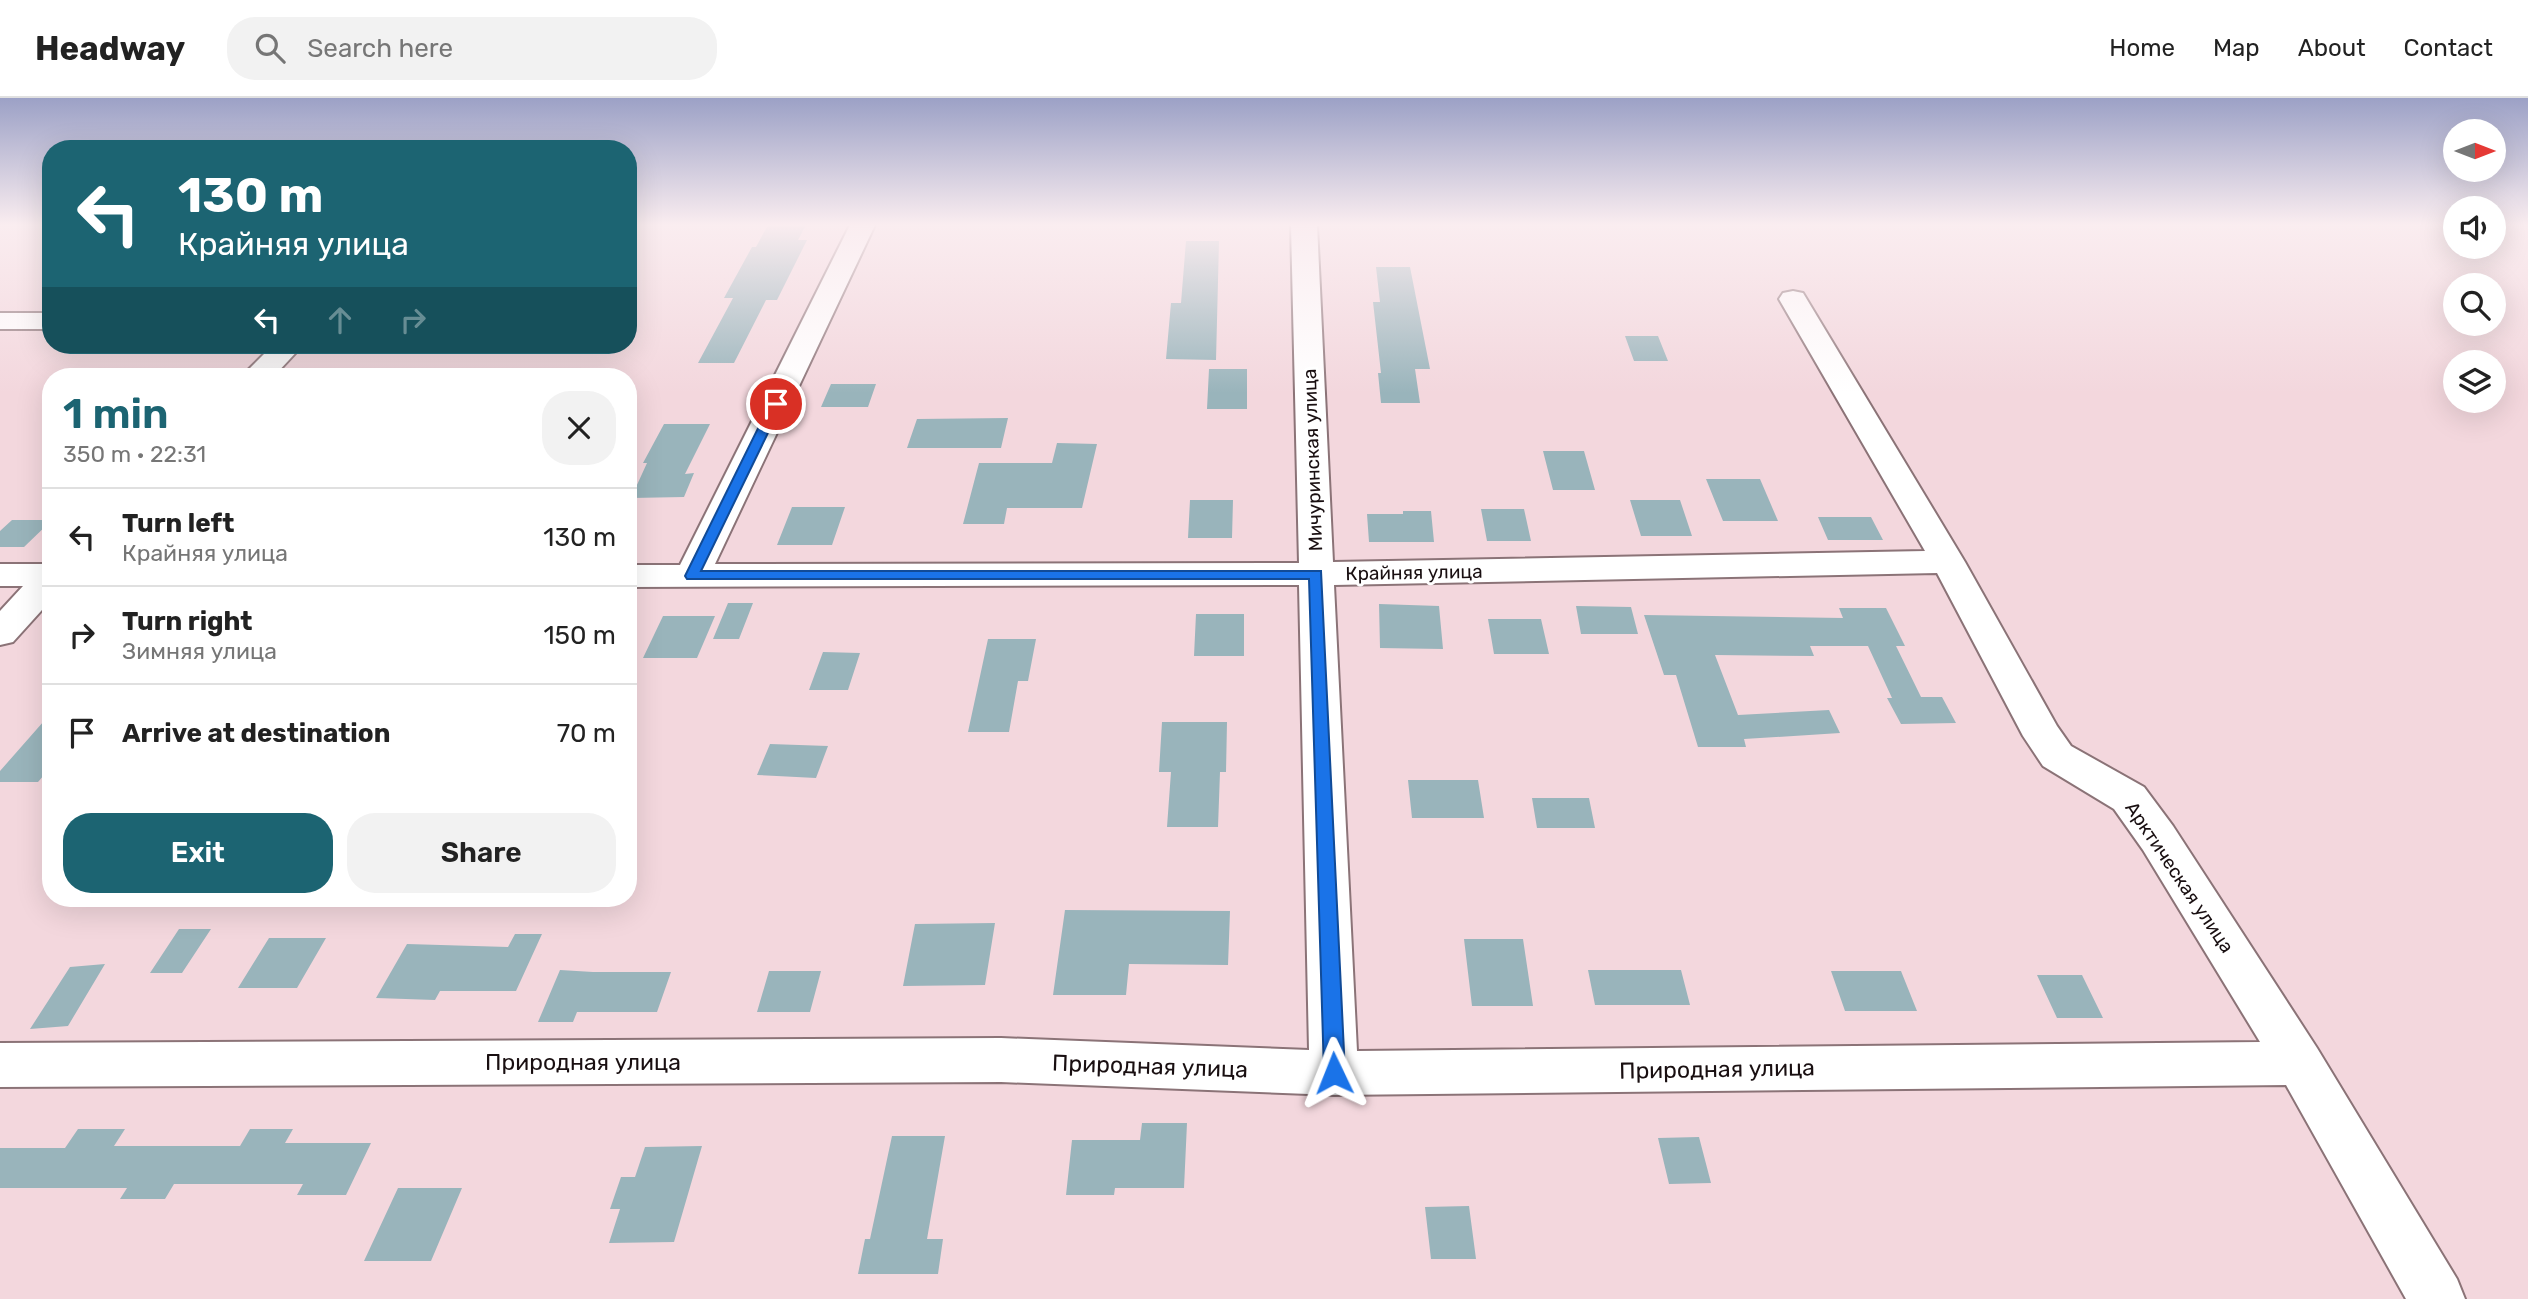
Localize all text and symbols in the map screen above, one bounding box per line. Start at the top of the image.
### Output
search box [227,17,717,80]
text: Headway [35,29,185,68]
icon: search [251,29,289,67]
text: Search here [307,33,453,64]
text: Home [2109,34,2175,62]
text: Map [2213,34,2260,62]
text: About [2298,34,2366,62]
text: Contact [2404,34,2493,62]
north arrow [2443,119,2506,182]
map controls [2443,119,2506,413]
text: 130 m [178,166,323,224]
icon: left [63,168,154,259]
button: sound [2443,196,2506,259]
text: Крайняя улица [178,225,409,263]
button: search [2443,273,2506,336]
icon: left [248,301,286,339]
icon: ahead [321,301,359,339]
icon: right [394,301,432,339]
button: layers [2443,350,2506,413]
street label: Мичуринская улица [1298,368,1327,552]
pin [746,374,806,434]
icon: arrive [757,385,795,423]
text: 1 min [63,389,169,439]
button: close [542,391,616,465]
text: 350 m · 22:31 [63,440,206,468]
text: Turn left [122,508,234,539]
icon: left [63,518,101,556]
text: 130 m [543,522,616,553]
text: Крайняя улица [122,539,288,567]
street label: Крайняя улица [1345,560,1483,585]
text: Turn right [122,606,252,637]
icon: right [63,616,101,654]
text: 150 m [543,620,616,651]
text: Зимняя улица [122,637,277,665]
icon: arrive [63,714,101,752]
text: Arrive at destination [122,718,390,749]
text: 70 m [557,718,616,749]
street label: Арктическая улица [2120,797,2239,957]
button: Exit [63,813,333,893]
button: Share [347,813,616,893]
position arrow [1297,1036,1371,1110]
street label: Природная улица [485,1048,681,1076]
street label: Природная улица [1052,1049,1248,1083]
street label: Природная улица [1619,1053,1815,1085]

